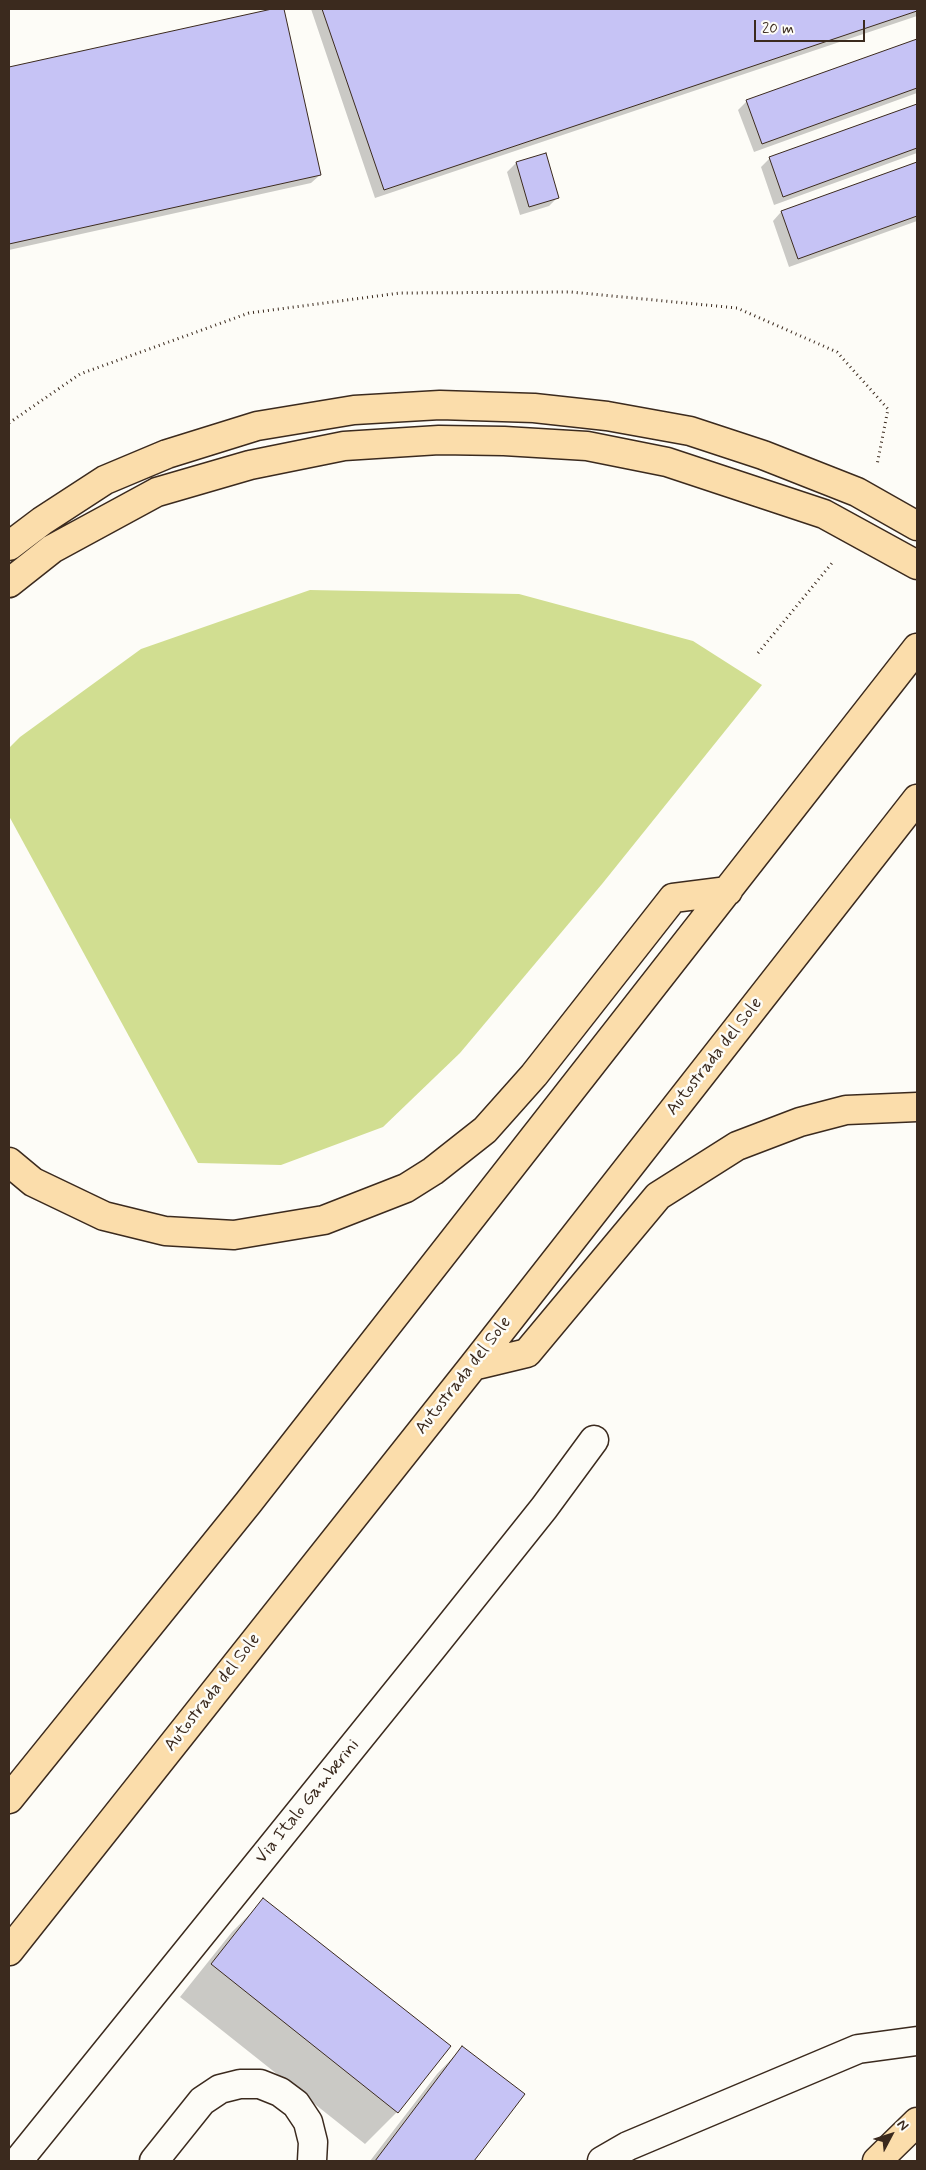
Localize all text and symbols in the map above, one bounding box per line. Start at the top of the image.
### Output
scale bar [756,10,867,42]
text: 20 m [762,19,794,39]
street label: Autostrada del Sole [662,994,768,1120]
street label: Autostrada del Sole [411,1313,517,1439]
street label: Autostrada del Sole [160,1630,266,1756]
street label: Via Italo Gamberini [251,1735,365,1869]
north arrow [866,2110,916,2160]
text: N [893,2116,912,2135]

